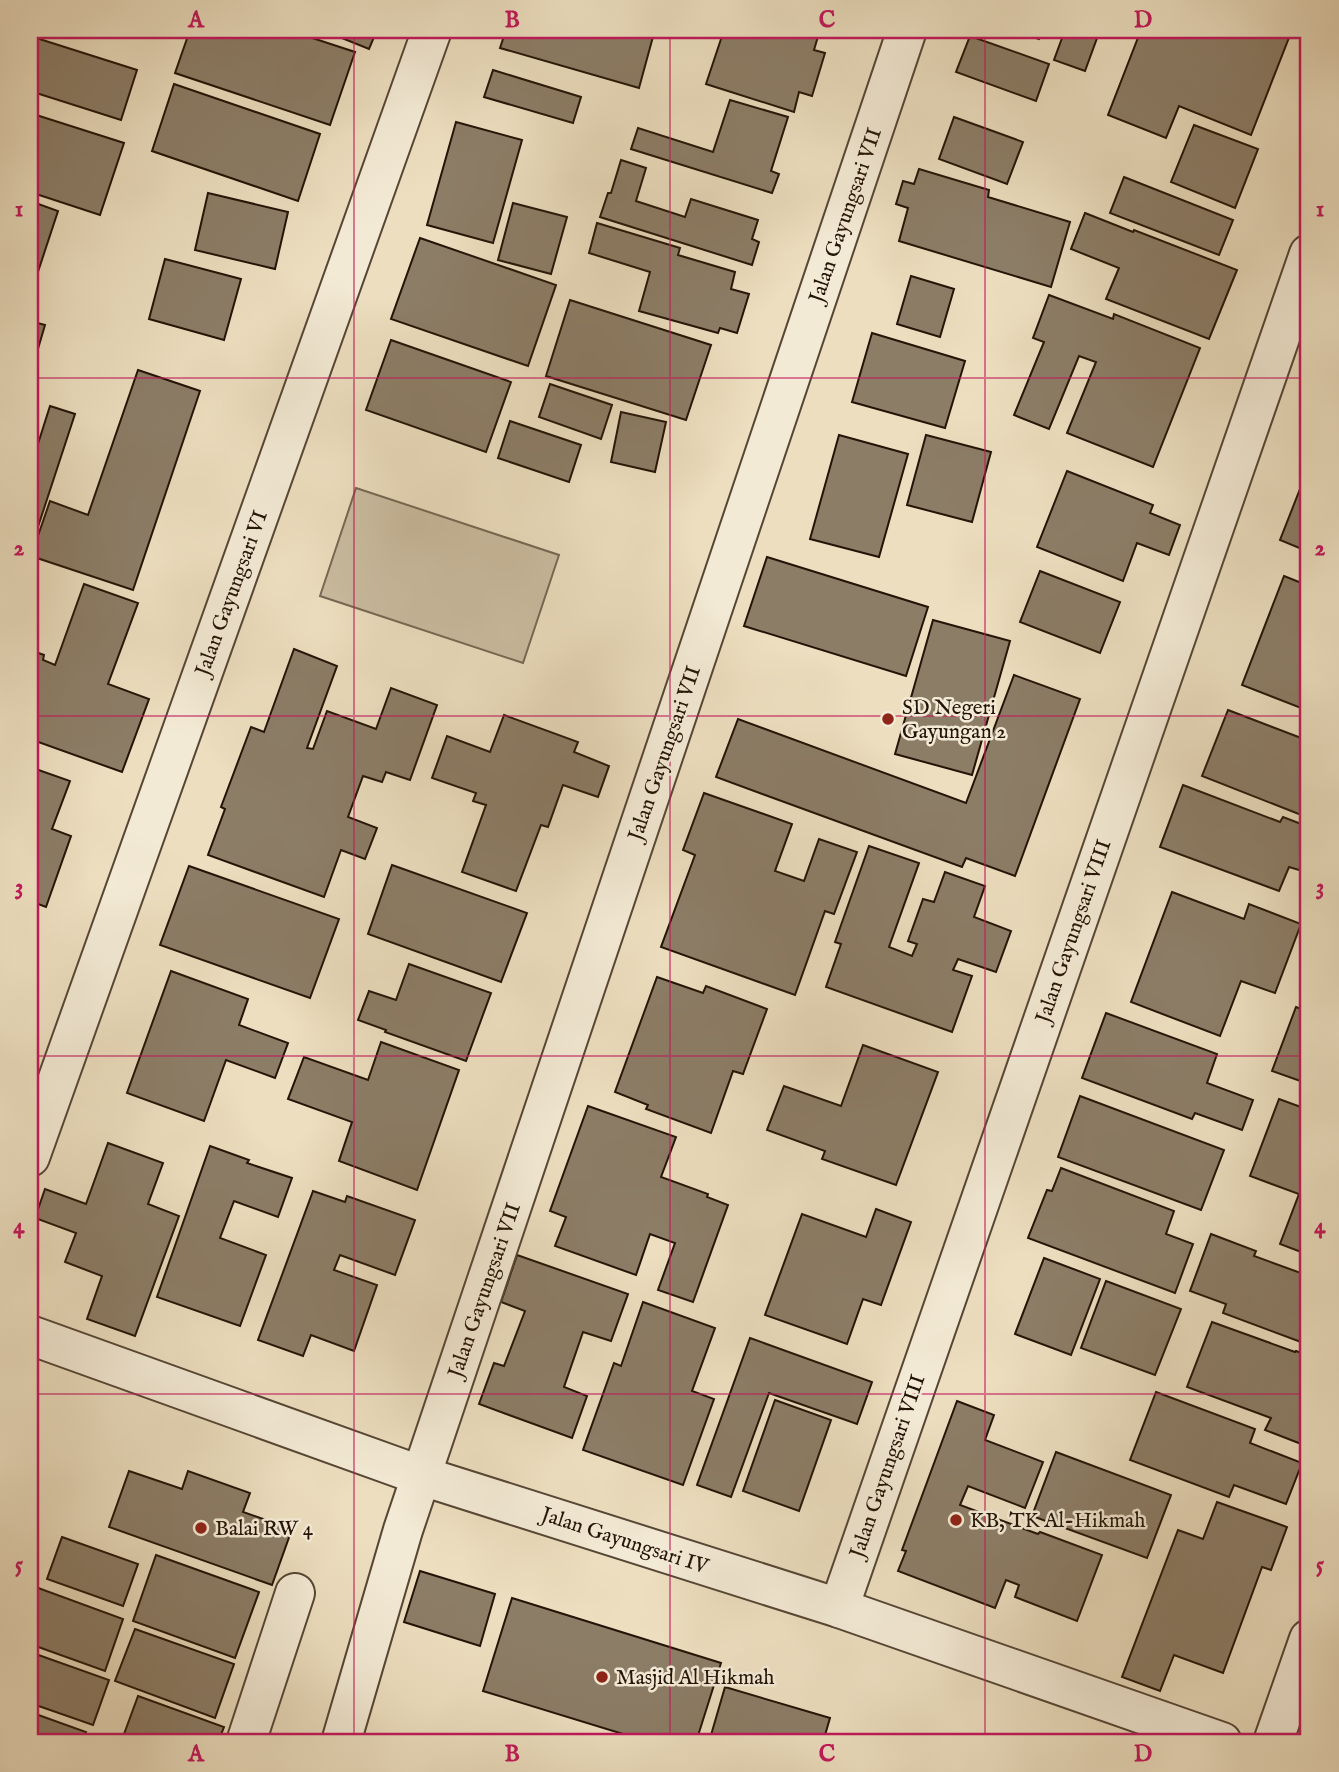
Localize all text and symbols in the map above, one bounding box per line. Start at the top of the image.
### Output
text: A [187,6,205,35]
text: B [504,6,520,35]
text: C [819,6,836,35]
text: D [1134,6,1152,35]
street label: Jalan Gayungsari VII [803,124,889,308]
text: 1 [15,195,23,224]
text: 1 [1316,195,1324,224]
street label: Jalan Gayungsari VI [189,507,275,682]
text: 2 [14,534,25,563]
text: 2 [1315,534,1326,563]
street label: Jalan Gayungsari VII [622,662,708,846]
place label: SD Negeri Gayungan 2 [902,695,1006,746]
marker: SD Negeri Gayungan 2 [880,711,896,727]
street label: Jalan Gayungsari VIII [1030,836,1118,1029]
text: 3 [15,873,23,902]
text: 3 [1316,873,1324,902]
street label: Jalan Gayungsari VII [442,1199,528,1383]
text: 4 [13,1212,25,1241]
text: 4 [1314,1212,1326,1241]
street label: Jalan Gayungsari VIII [844,1371,932,1564]
street label: Jalan Gayungsari IV [536,1501,713,1582]
place label: KB, TK Al-Hikmah [970,1508,1145,1535]
marker: KB, TK Al-Hikmah [948,1512,964,1528]
place label: Balai RW 4 [215,1516,314,1543]
marker: Balai RW 4 [193,1520,209,1536]
text: 5 [15,1551,24,1580]
text: 5 [1316,1551,1325,1580]
place label: Masjid Al Hikmah [616,1665,774,1692]
marker: Masjid Al Hikmah [594,1669,610,1685]
text: A [187,1740,205,1769]
text: B [504,1740,520,1769]
text: C [819,1740,836,1769]
text: D [1134,1740,1152,1769]

